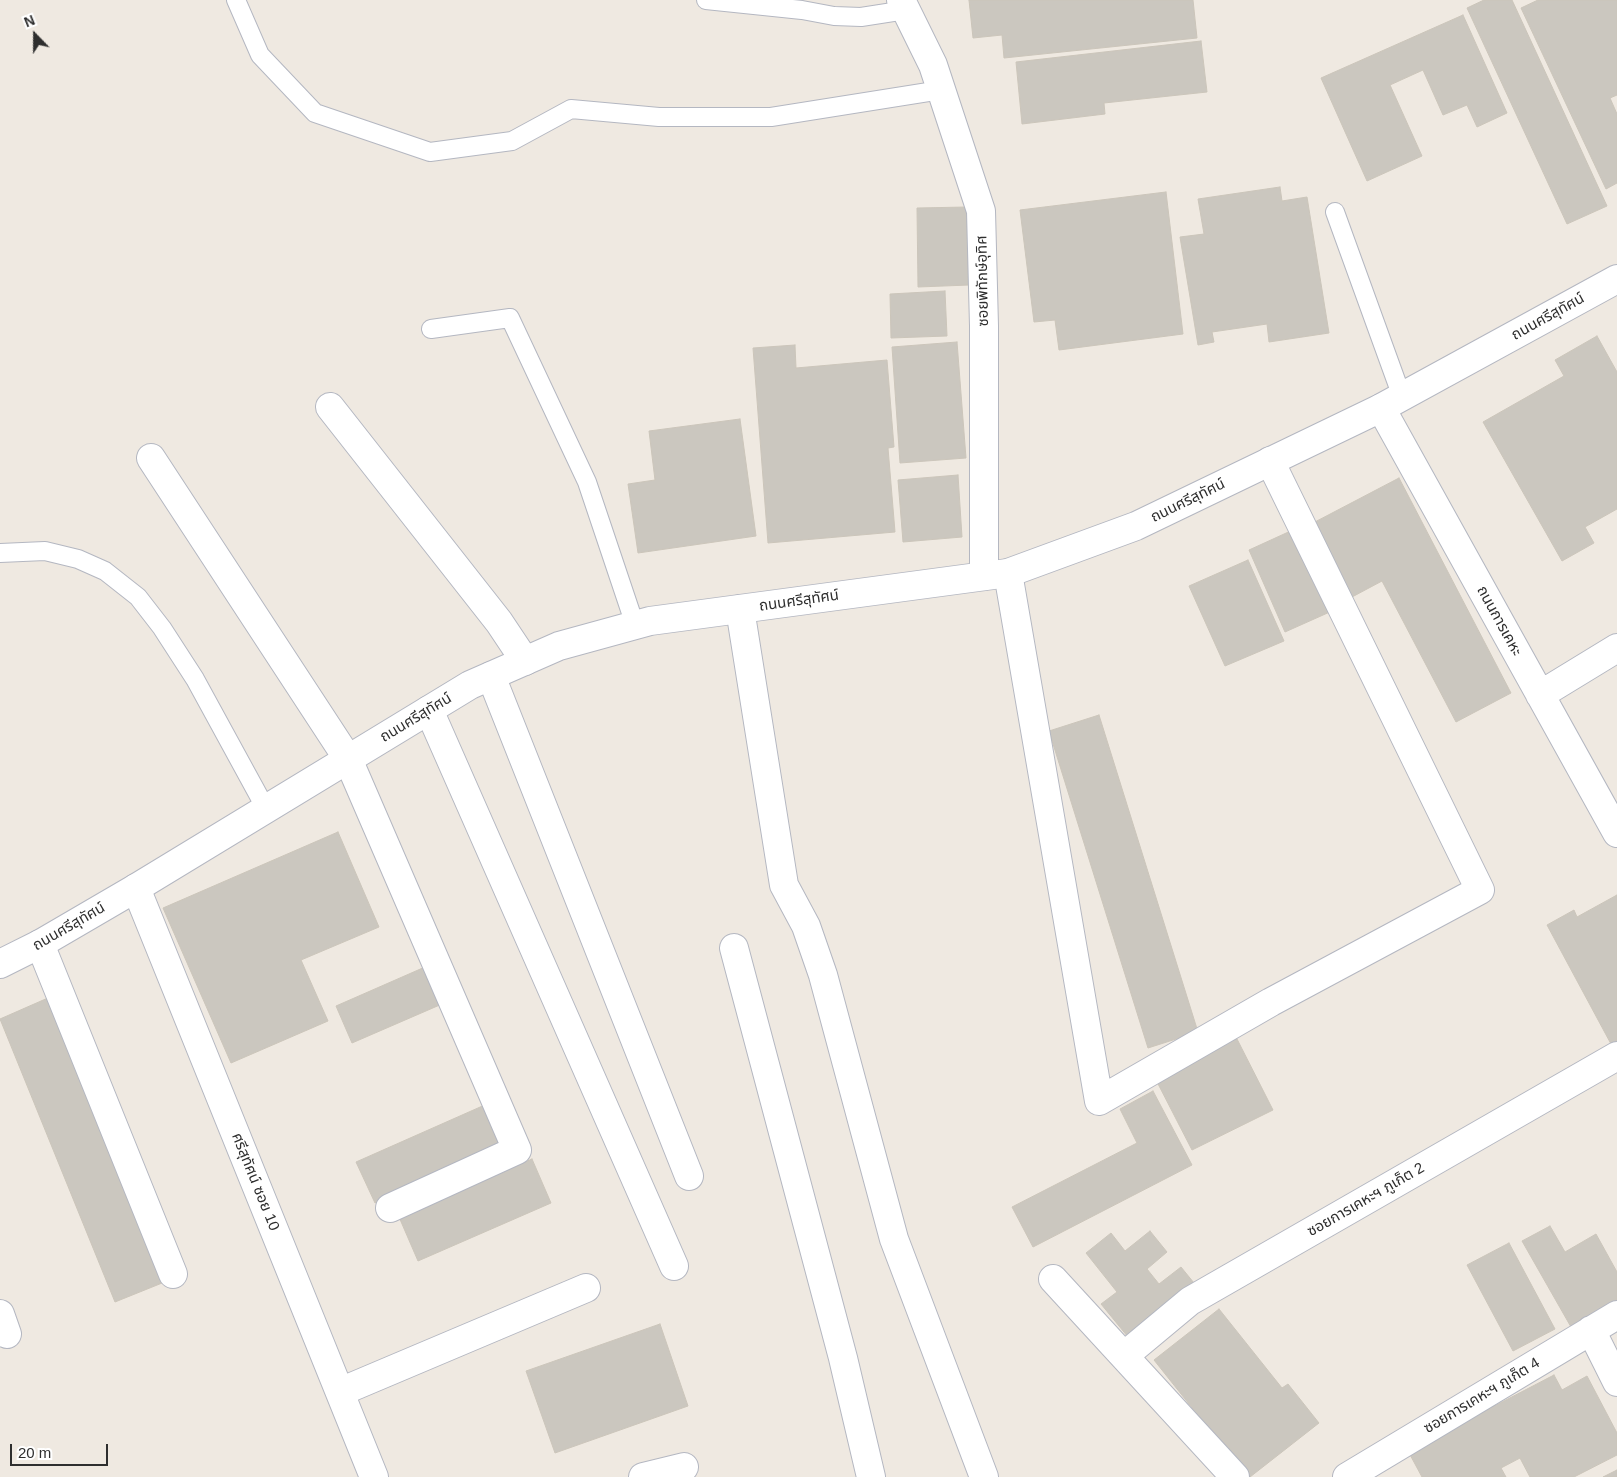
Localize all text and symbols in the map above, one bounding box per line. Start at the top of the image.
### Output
north arrow [10,10,60,60]
text: N [22,12,37,30]
street label: ซอยพิทักษ์อุทิศ [973,235,993,327]
street label: ถนนศรีสุทัศน์ [1508,290,1588,344]
street label: ถนนศรีสุทัศน์ [1148,475,1228,527]
street label: ถนนการเคหะ [1472,583,1526,659]
street label: ถนนศรีสุทัศน์ [758,586,840,616]
street label: ถนนศรีสุทัศน์ [377,690,455,746]
street label: ถนนศรีสุทัศน์ [30,899,108,955]
street label: ศรีสุทัศน์ ซอย 10 [227,1130,283,1234]
street label: ซอยการเคหะฯ ภูเก็ต 2 [1304,1159,1428,1241]
street label: ซอยการเคหะฯ ภูเก็ต 4 [1421,1354,1543,1438]
scale bar [12,1434,110,1466]
text: 20 m [18,1444,51,1461]

